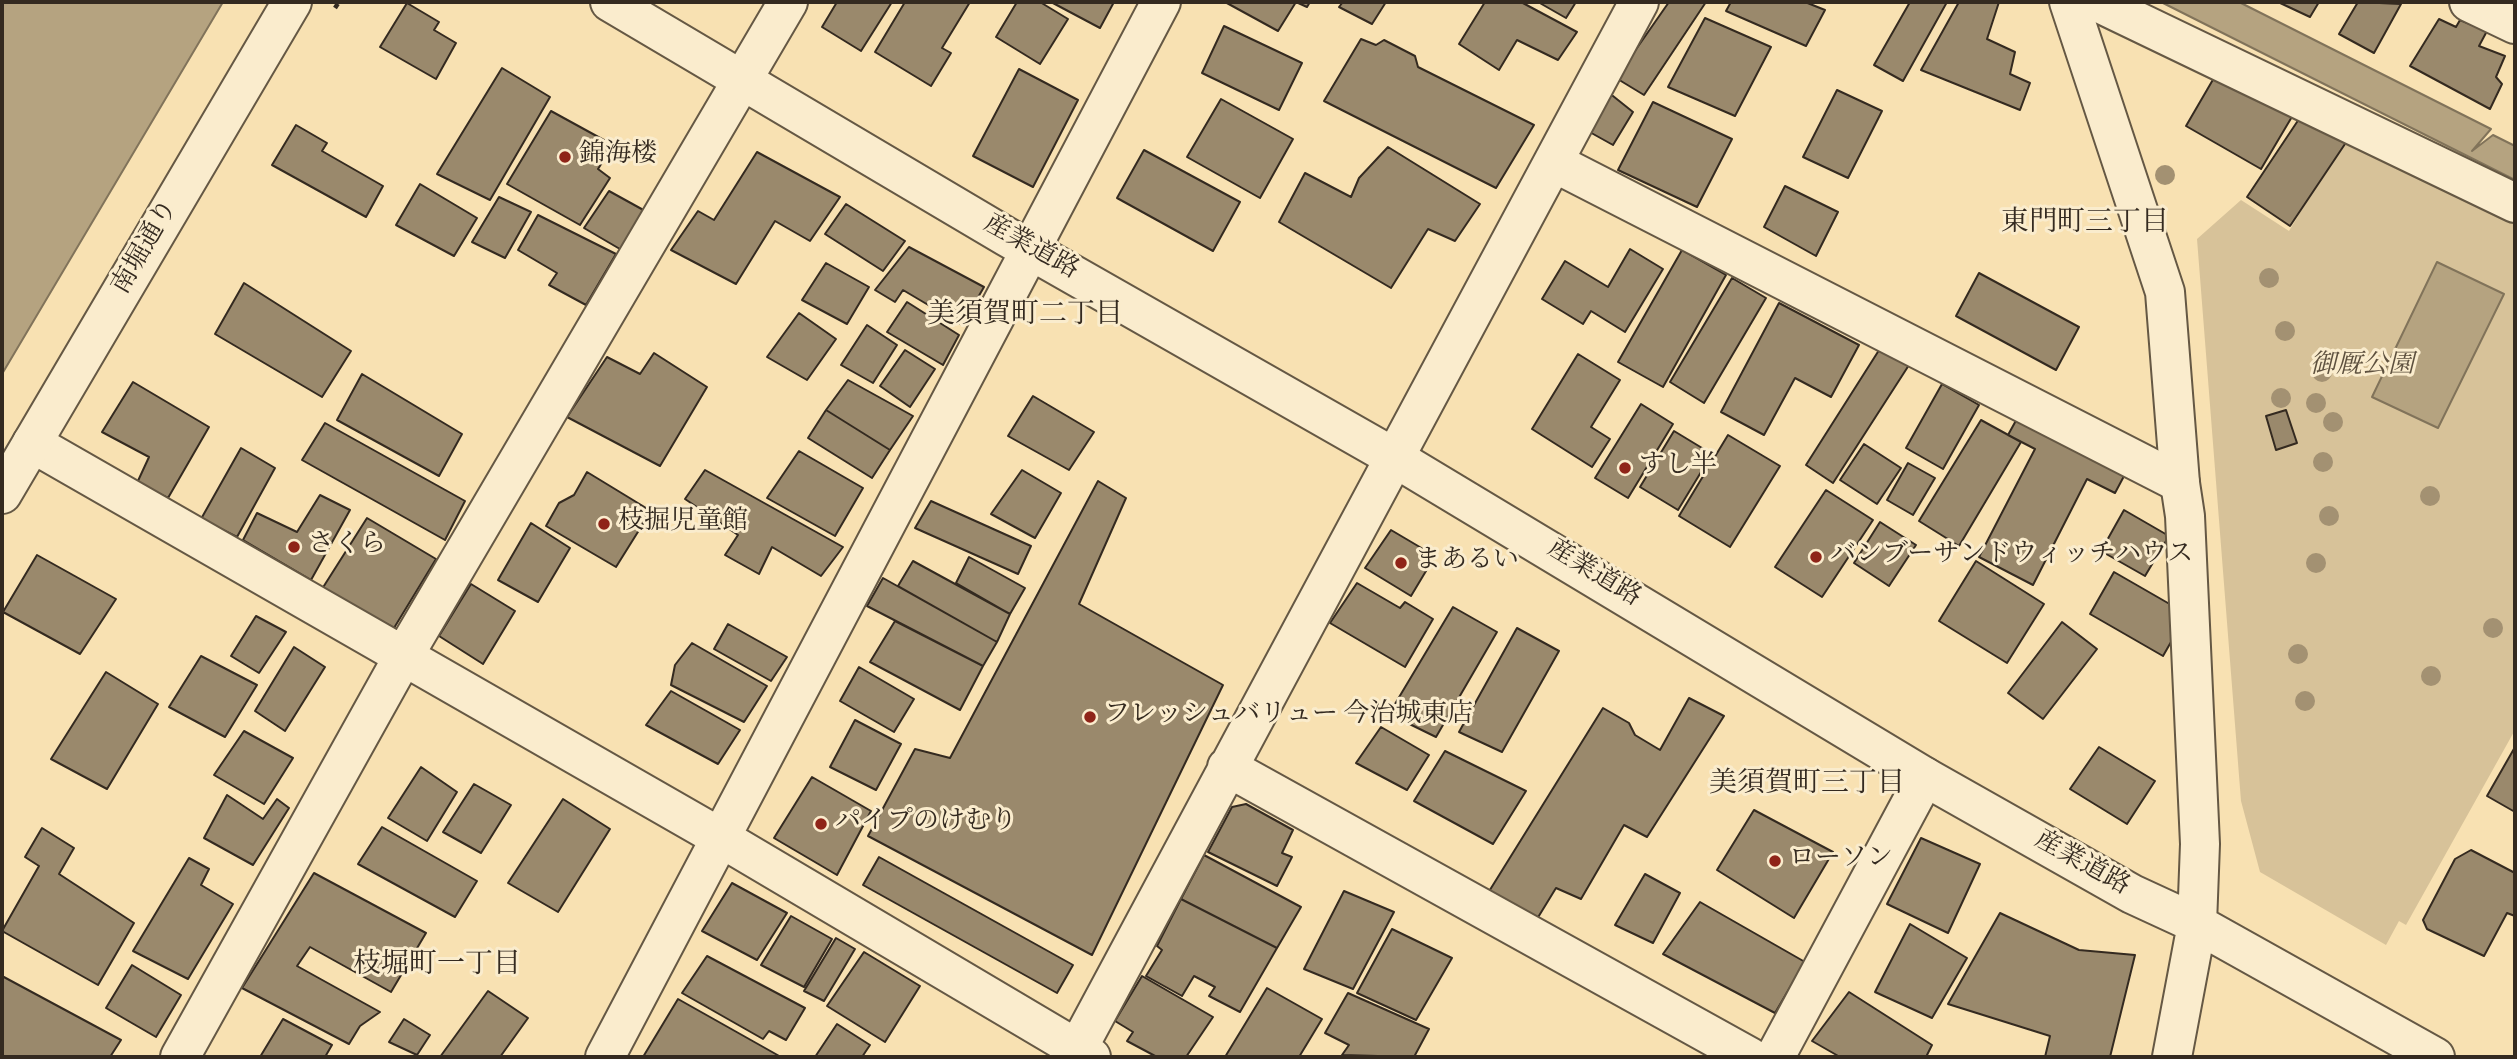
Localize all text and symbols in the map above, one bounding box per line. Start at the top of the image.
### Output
place label: 錦海楼 [579,141,657,173]
marker: 錦海楼 [557,149,573,165]
street label: 南堀通り [107,195,187,301]
district label: 東門町三丁目 [2001,208,2169,242]
street label: 産業道路 [977,210,1083,288]
district label: 美須賀町二丁目 [927,300,1123,334]
park label: 御厩公園 [2310,352,2414,384]
place label: すし半 [1639,452,1717,484]
marker: すし半 [1617,460,1633,476]
place label: 枝掘児童館 [618,508,748,540]
marker: 枝掘児童館 [596,516,612,532]
place label: さくら [308,531,386,563]
street label: 産業道路 [1540,535,1646,615]
marker: さくら [286,539,302,555]
place label: バンブーサンドウィッチハウス [1830,541,2193,573]
place label: まあるい [1415,547,1519,579]
marker: バンブーサンドウィッチハウス [1808,549,1824,565]
marker: まあるい [1393,555,1409,571]
place label: フレッシュバリュー 今治城東店 [1104,701,1474,733]
marker: フレッシュバリュー 今治城東店 [1082,709,1098,725]
district label: 美須賀町三丁目 [1709,769,1905,803]
place label: パイプのけむり [835,808,1017,840]
marker: パイプのけむり [813,816,829,832]
street label: 産業道路 [2028,826,2134,904]
place label: ローソン [1789,845,1893,877]
marker: ローソン [1767,853,1783,869]
district label: 枝堀町一丁目 [353,950,521,984]

